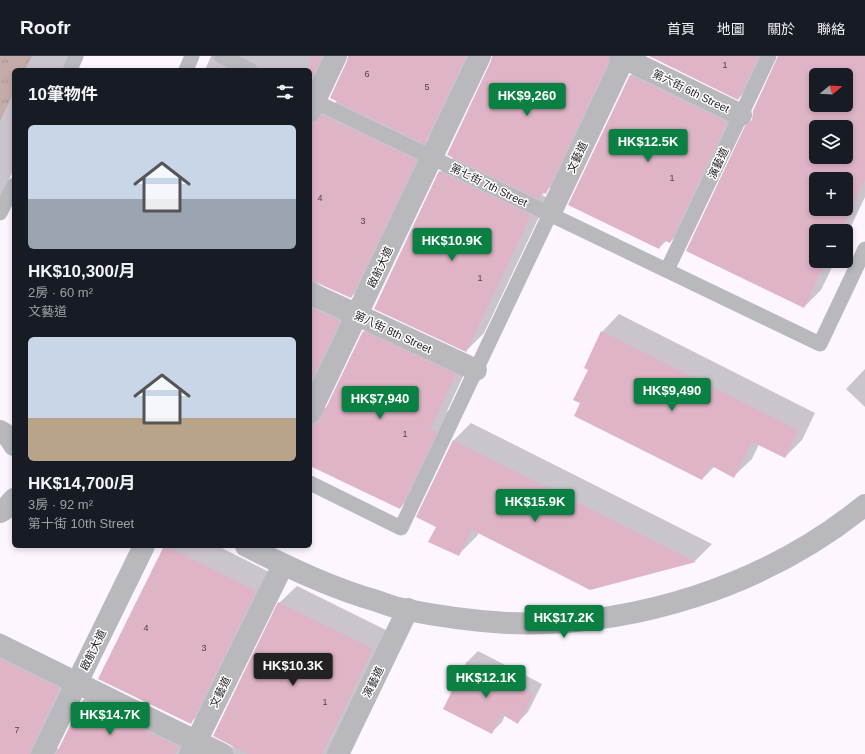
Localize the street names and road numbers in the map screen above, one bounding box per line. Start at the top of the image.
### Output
street label: 第六街 6th Street [651,67,731,115]
street label: 文藝道 [565,140,589,174]
street label: 演藝道 [706,146,730,180]
street label: 第七街 7th Street [449,161,529,209]
street label: 啟航大道 [365,245,395,289]
street label: 第八街 8th Street [353,309,433,355]
street label: 啟航大道 [78,628,108,672]
street label: 演藝道 [360,665,386,699]
street label: 文藝道 [207,675,233,709]

